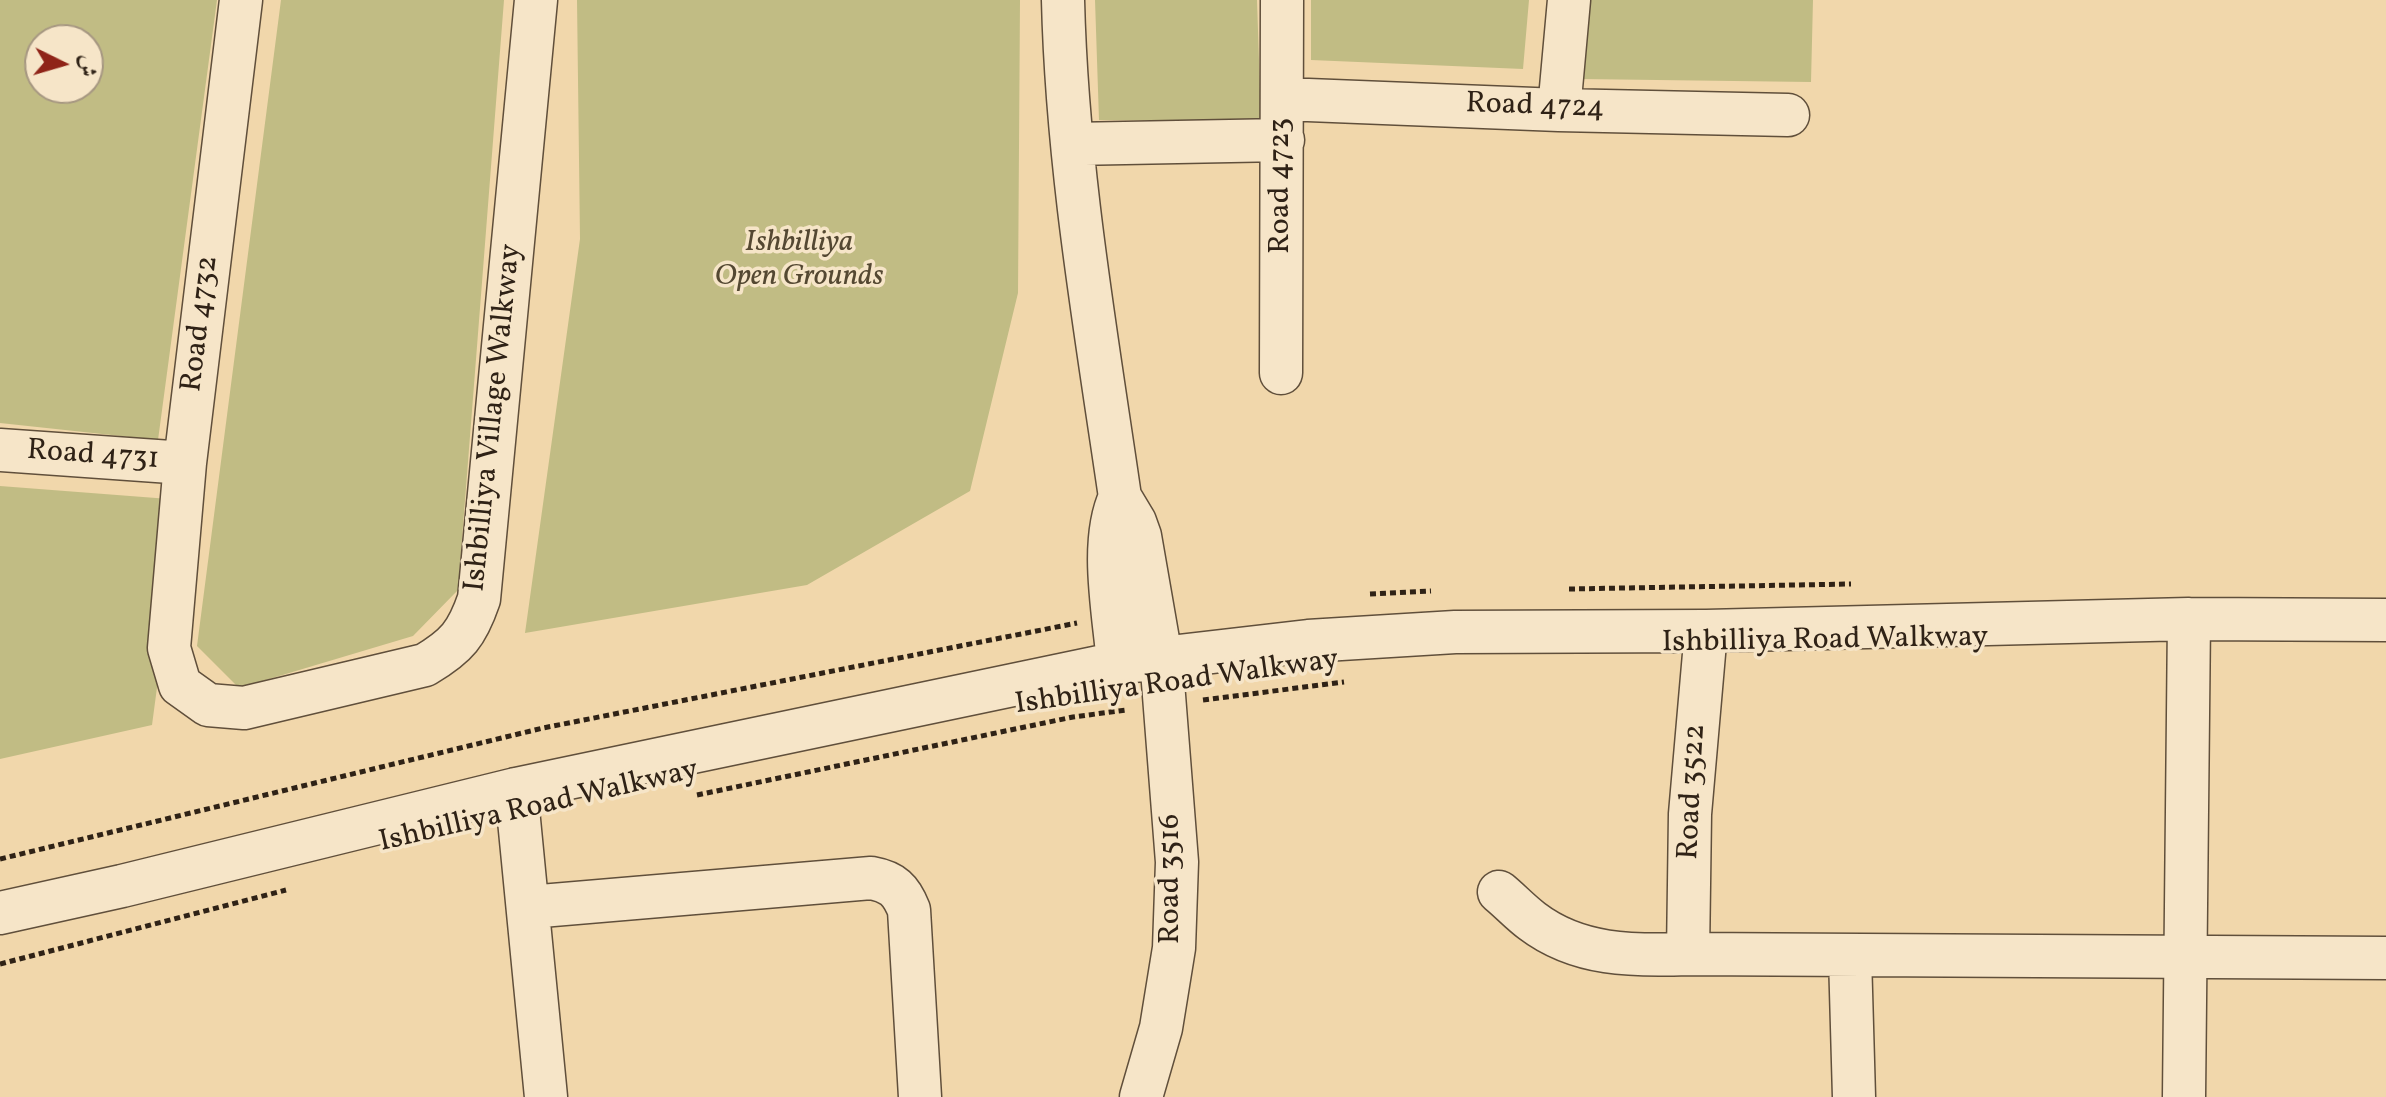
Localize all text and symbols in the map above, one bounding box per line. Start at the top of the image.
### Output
north arrow [24,24,104,104]
text: ش [70,54,103,78]
street label: Road 4724 [1465,88,1605,128]
street label: Road 4723 [1264,118,1300,254]
park label: Ishbilliya Open Grounds [714,226,884,296]
street label: Ishbilliya Village Walkway [459,242,531,594]
street label: Road 4732 [176,254,228,394]
street label: Road 4731 [26,434,160,480]
street label: Ishbilliya Road Walkway [1662,621,1988,663]
street label: Ishbilliya Road Walkway [1013,643,1341,725]
street label: Road 3522 [1672,723,1716,861]
street label: Ishbilliya Road Walkway [376,754,702,862]
street label: Road 3516 [1154,814,1190,944]

